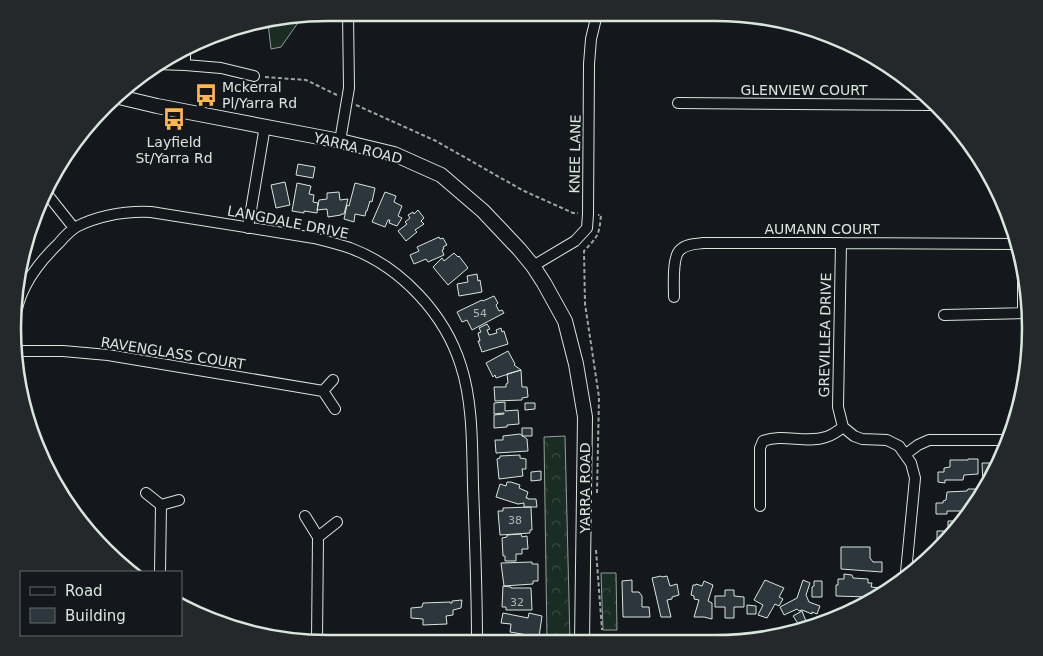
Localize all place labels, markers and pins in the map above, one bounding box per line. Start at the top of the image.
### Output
place label: Mckerral Pl/Yarra Rd [222,79,297,111]
bus stop icon: Mckerral Pl/Yarra Rd [193,82,219,108]
bus stop icon: Layfield St/Yarra Rd [161,106,187,132]
place label: Layfield St/Yarra Rd [135,134,213,166]

